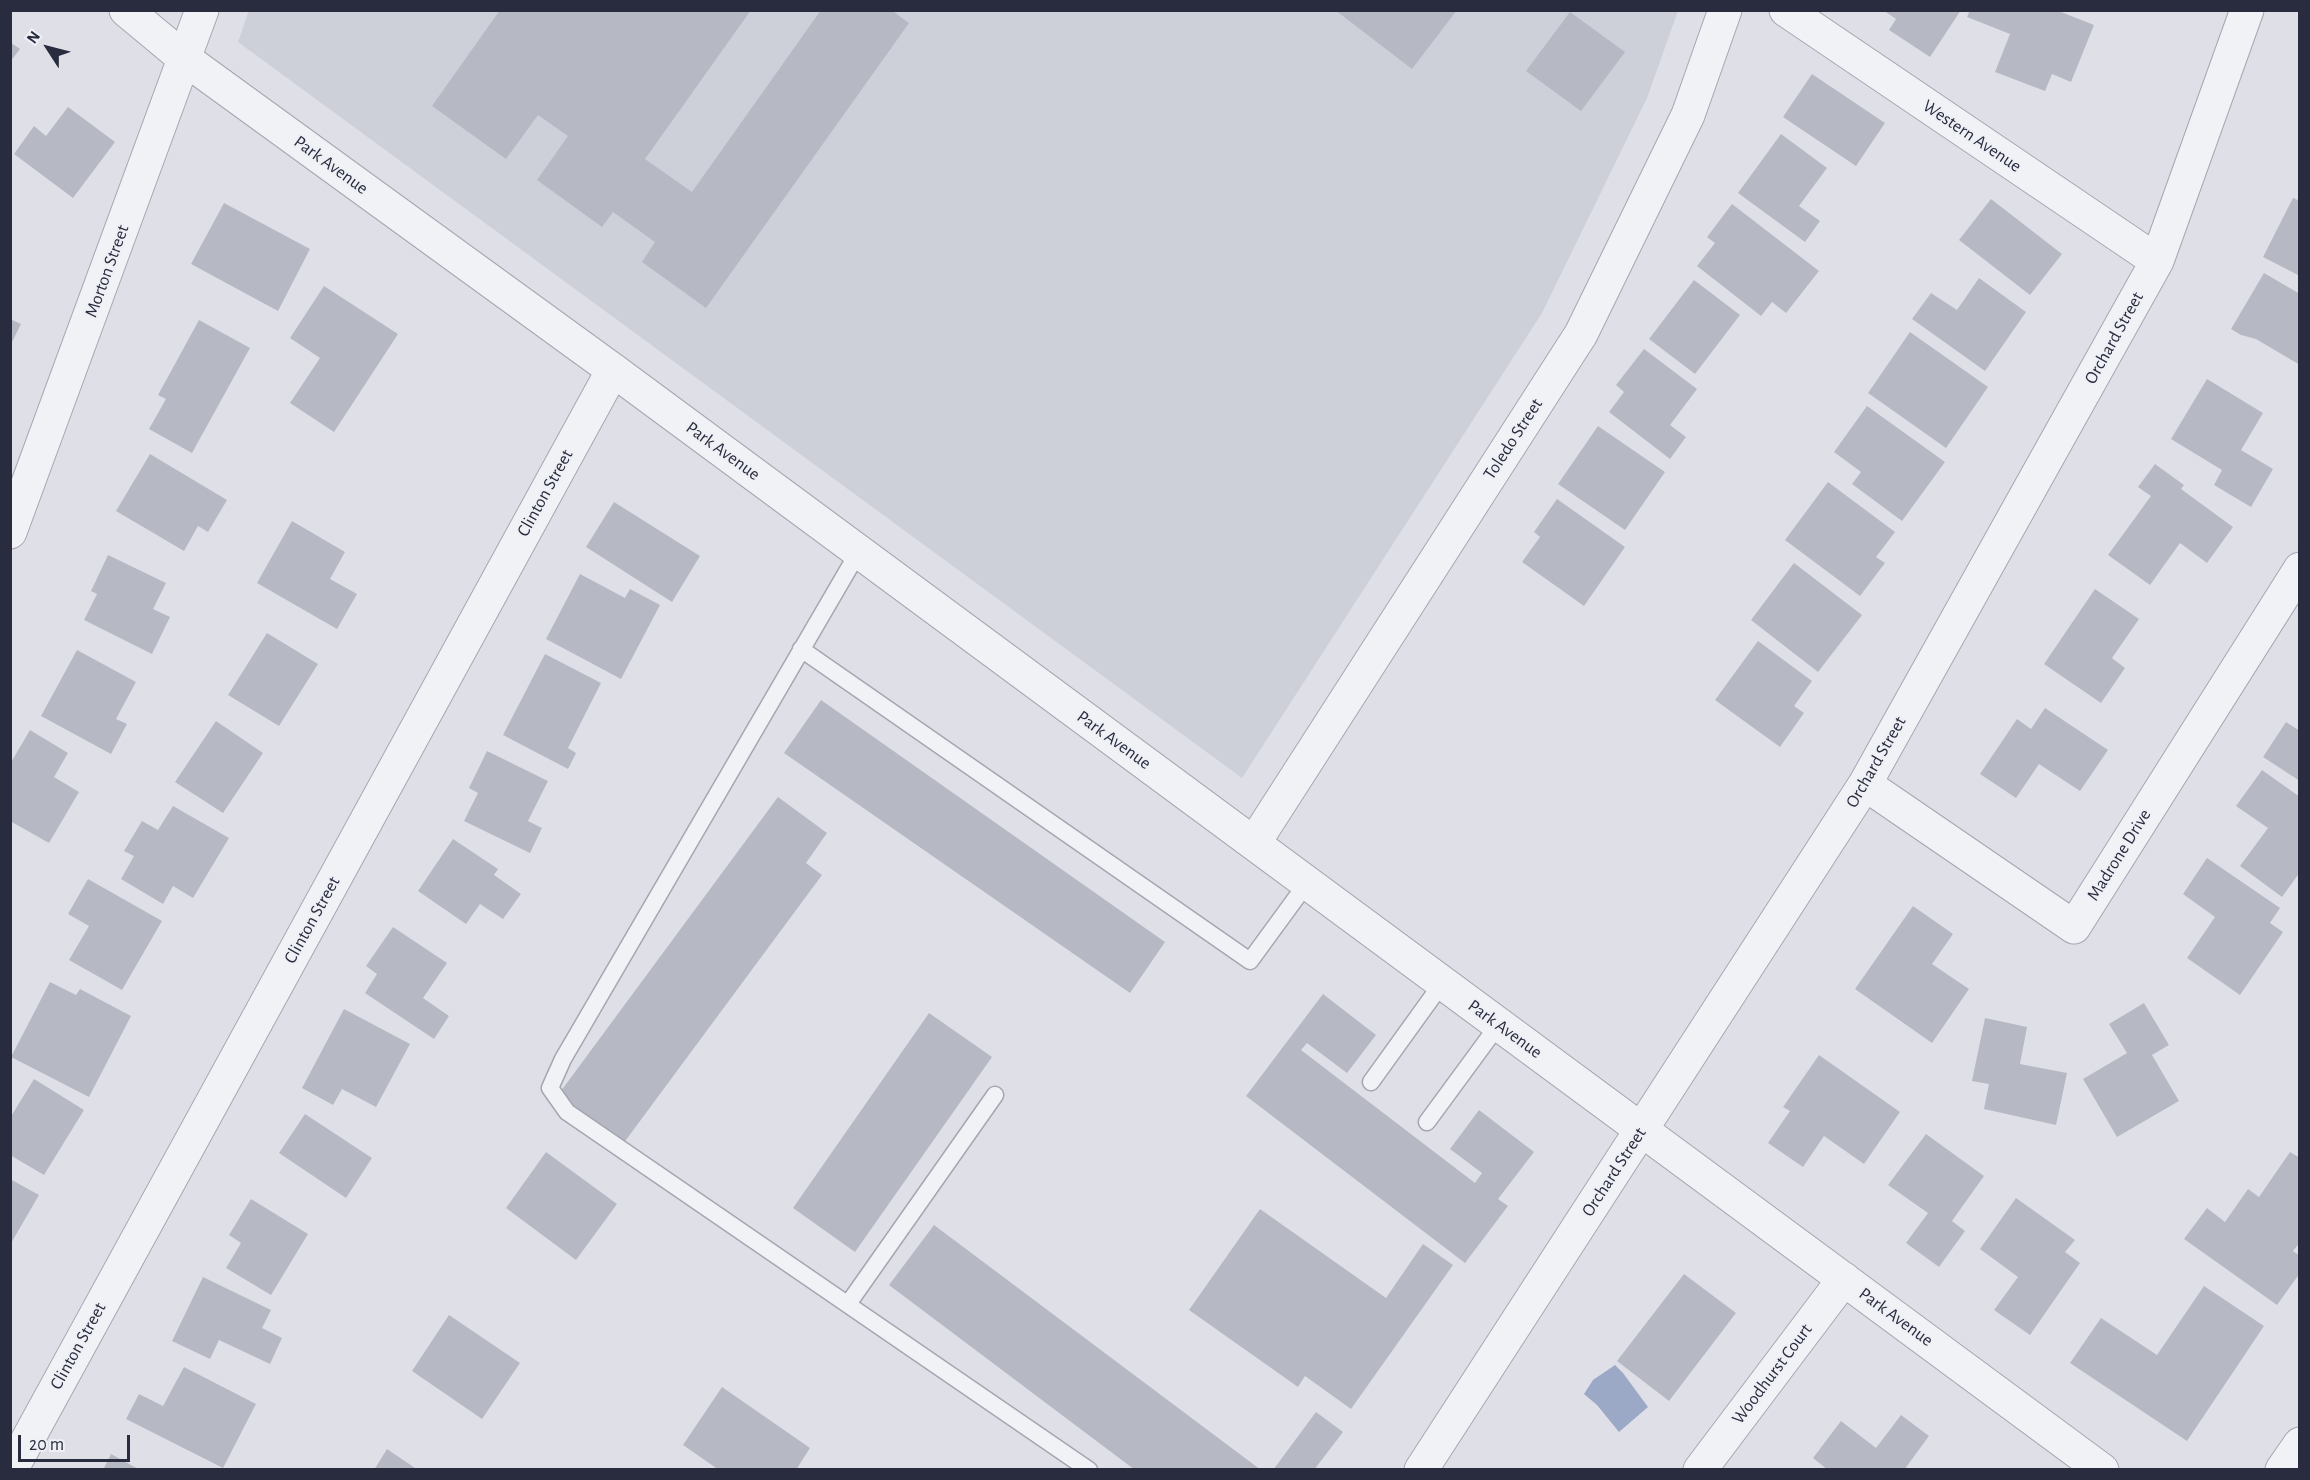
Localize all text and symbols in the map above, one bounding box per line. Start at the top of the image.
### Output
north arrow [18,18,78,78]
text: N [24,28,43,47]
street label: Western Avenue [1918,95,2026,177]
street label: Park Avenue [290,131,372,199]
street label: Morton Street [80,222,134,320]
street label: Orchard Street [2080,288,2148,388]
street label: Toledo Street [1479,394,1547,484]
street label: Park Avenue [682,417,764,485]
street label: Clinton Street [512,446,578,540]
street label: Park Avenue [1073,706,1155,774]
street label: Orchard Street [1841,712,1911,812]
street label: Madrone Drive [2082,805,2156,905]
street label: Clinton Street [279,873,345,967]
street label: Park Avenue [1464,995,1546,1063]
street label: Orchard Street [1577,1123,1651,1221]
street label: Park Avenue [1855,1283,1937,1351]
street label: Clinton Street [45,1299,111,1393]
street label: Woodhurst Court [1727,1319,1817,1429]
scale bar [21,1423,134,1461]
text: 20 m [29,1436,64,1454]

